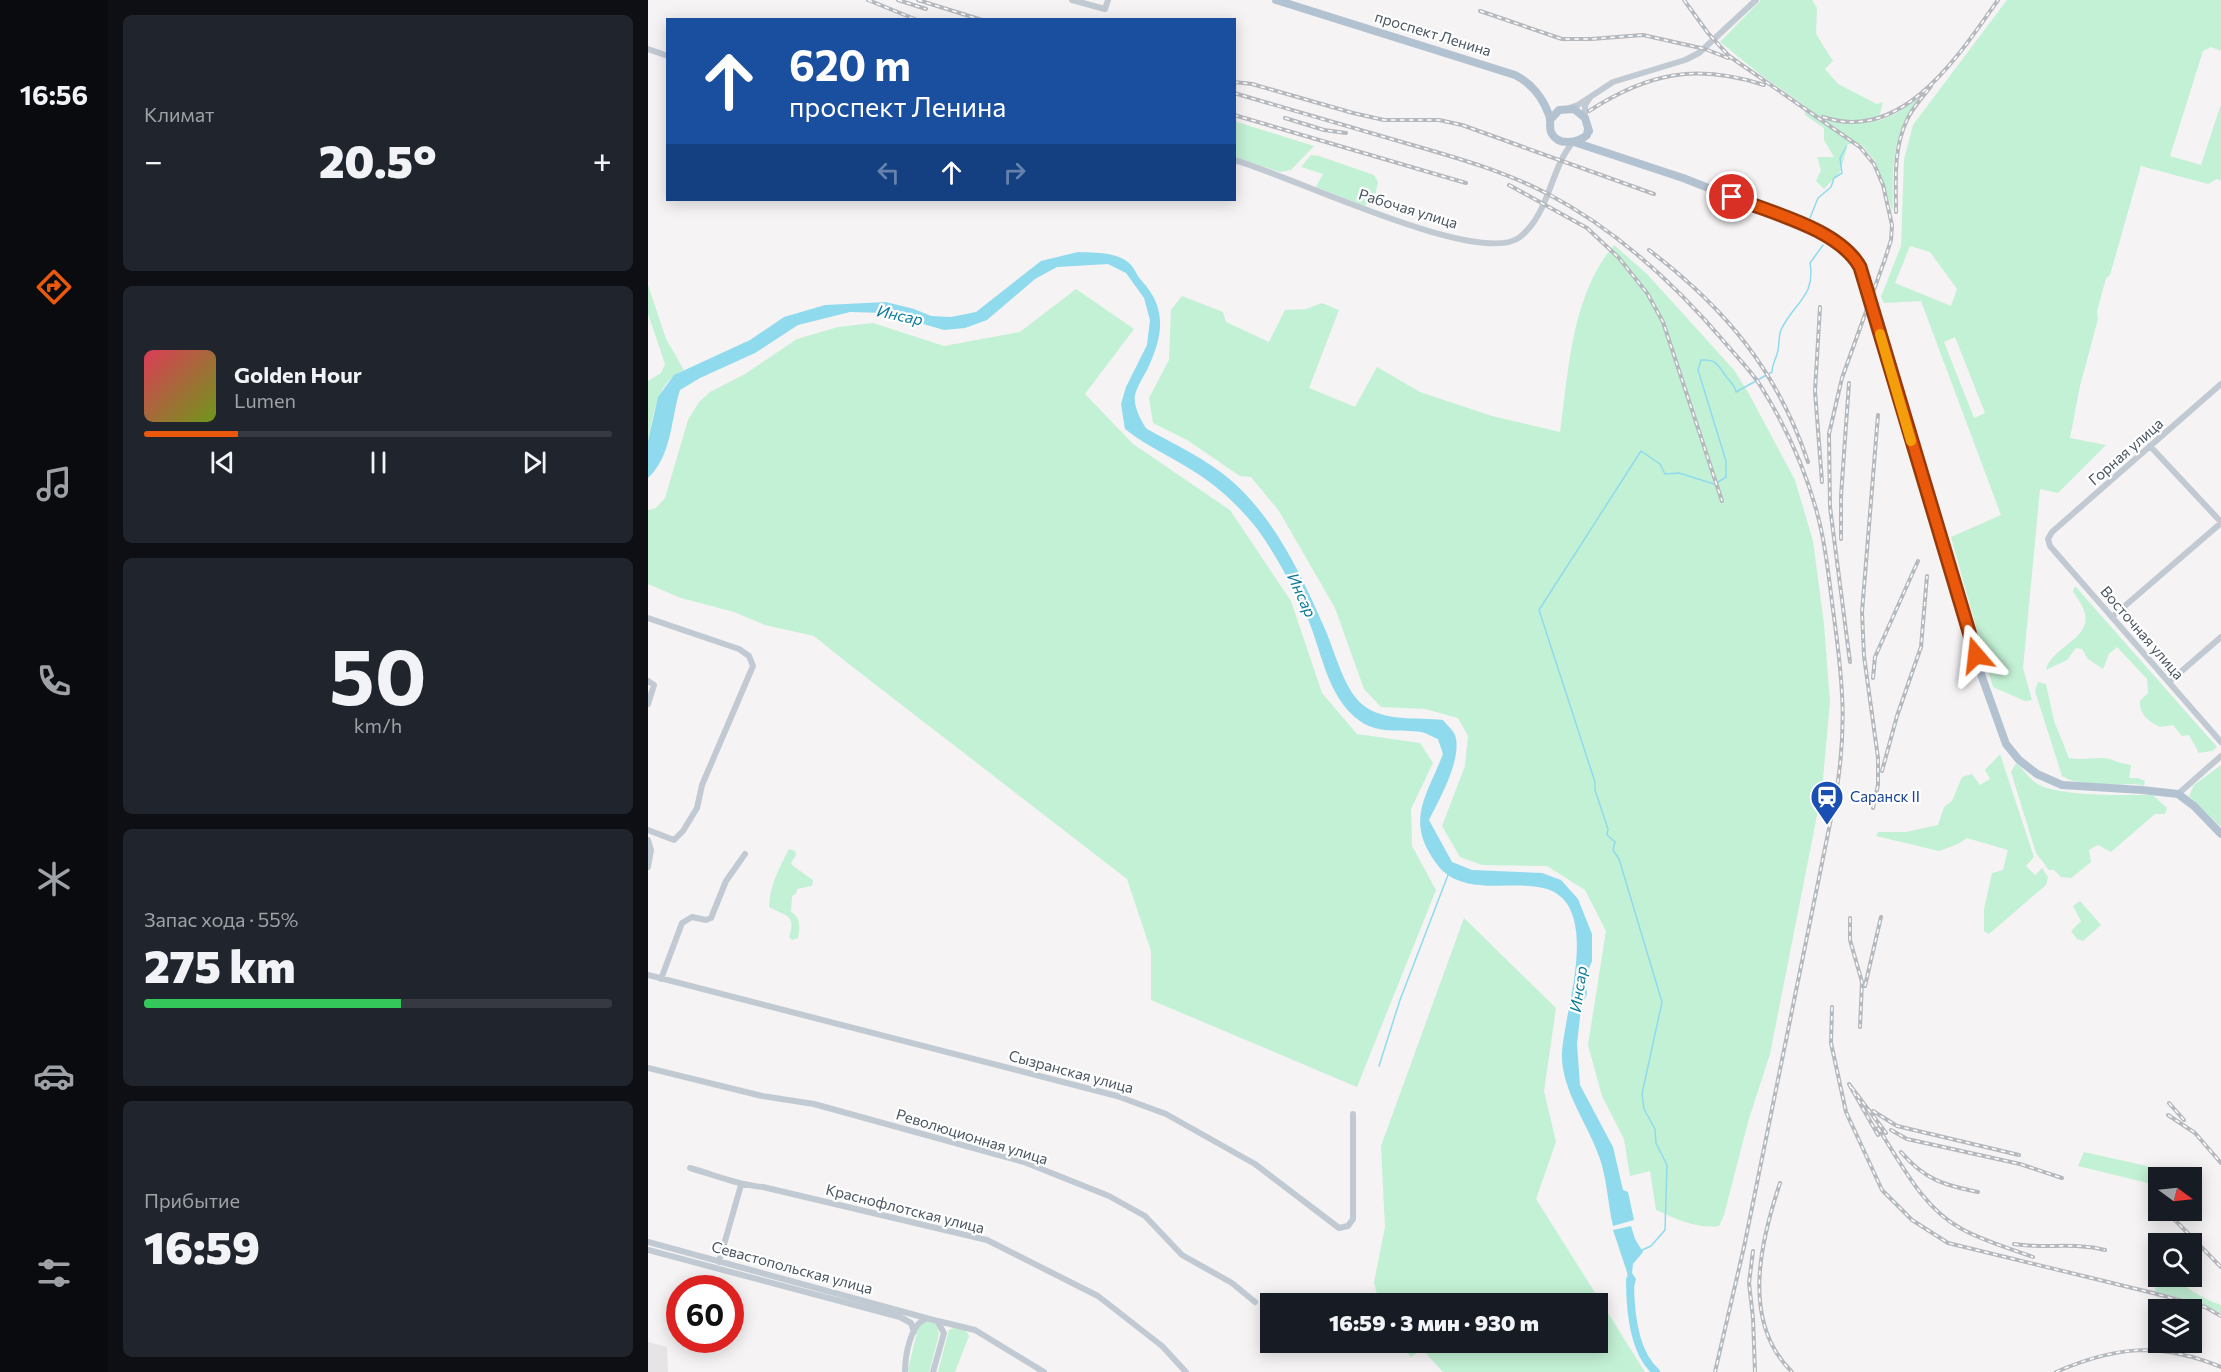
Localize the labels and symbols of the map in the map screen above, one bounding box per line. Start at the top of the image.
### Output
street label: проспект Ленина [1373,7,1494,59]
pin [1706,171,1757,222]
street label: Рабочая улица [1357,184,1460,232]
water label: Инсар [875,300,925,329]
street label: Горная улица [2084,414,2166,489]
water label: Инсар [1284,570,1321,620]
street label: Восточная улица [2097,582,2188,683]
position arrow [1944,623,2008,687]
station icon: Саранск II [1809,779,1845,826]
place label: Саранск II [1850,787,1920,805]
water label: Инсар [1565,964,1590,1013]
street label: Сызранская улица [1007,1046,1136,1096]
street label: Революционная улица [894,1104,1050,1168]
north arrow [2148,1167,2202,1221]
street label: Краснофлотская улица [824,1180,986,1236]
street label: Севастопольская улица [710,1237,875,1297]
speed limit sign: 60 [666,1275,744,1353]

